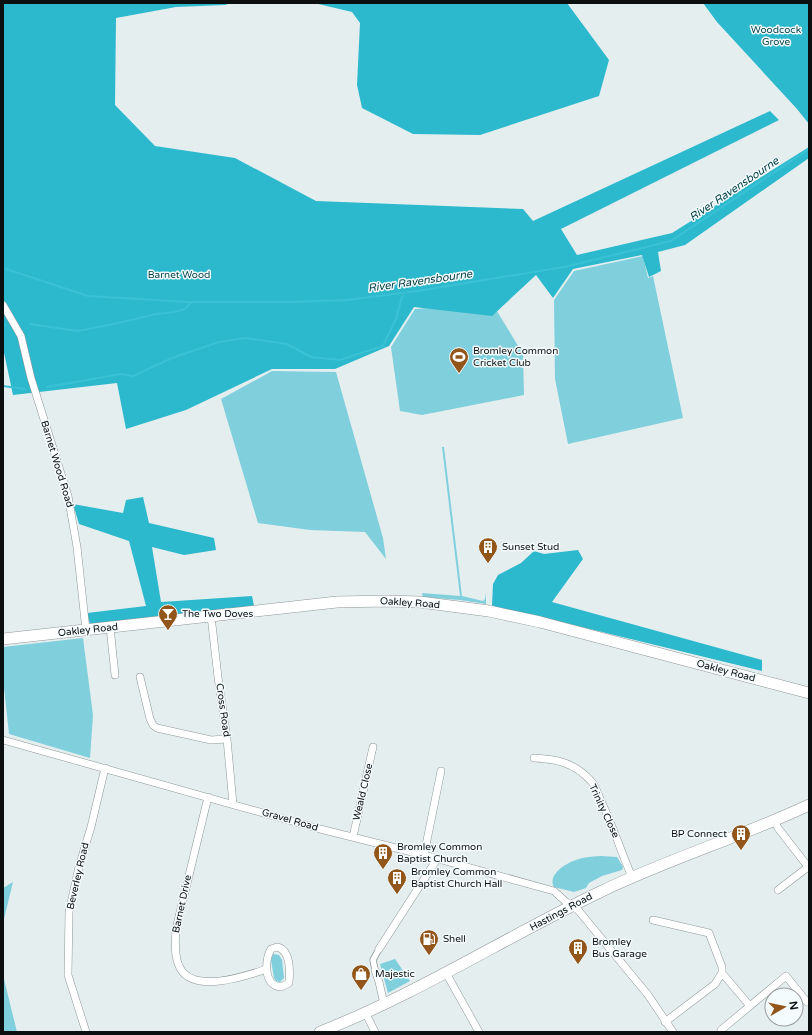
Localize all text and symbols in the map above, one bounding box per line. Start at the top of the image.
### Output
park label: Woodcock Grove [751,24,802,48]
water label: River Ravensbourne [687,154,782,224]
water label: River Ravensbourne [367,267,474,295]
park label: Barnet Wood [148,269,210,281]
place label: Bromley Common Cricket Club [473,345,558,369]
sports icon: Bromley Common Cricket Club [448,346,470,374]
street label: Barnet Wood Road [38,419,76,509]
building icon: Sunset Stud [477,536,499,564]
place label: Sunset Stud [502,541,559,553]
street label: Oakley Road [380,595,440,611]
bar icon: The Two Doves [157,603,179,631]
place label: The Two Doves [182,608,254,620]
street label: Oakley Road [57,621,119,639]
street label: Oakley Road [695,657,757,685]
street label: Cross Road [213,682,233,738]
street label: Weald Close [351,762,375,822]
street label: Trinity Close [586,782,622,840]
street label: Gravel Road [260,806,320,834]
building icon: BP Connect [730,823,752,851]
place label: BP Connect [671,828,727,840]
street label: Beverley Road [64,841,92,911]
place label: Bromley Common Baptist Church [397,841,482,865]
building icon: Bromley Common Baptist Church [372,842,394,870]
place label: Bromley Common Baptist Church Hall [411,866,502,890]
building icon: Bromley Common Baptist Church Hall [386,867,408,895]
street label: Barnet Drive [170,873,194,934]
street label: Hastings Road [528,890,594,934]
fuel station icon: Shell [418,928,440,956]
place label: Shell [443,933,466,945]
place label: Bromley Bus Garage [592,936,647,960]
building icon: Bromley Bus Garage [567,937,589,965]
shop icon: Majestic [350,963,372,991]
place label: Majestic [375,968,415,980]
north arrow [764,987,804,1027]
text: N [786,1000,800,1011]

